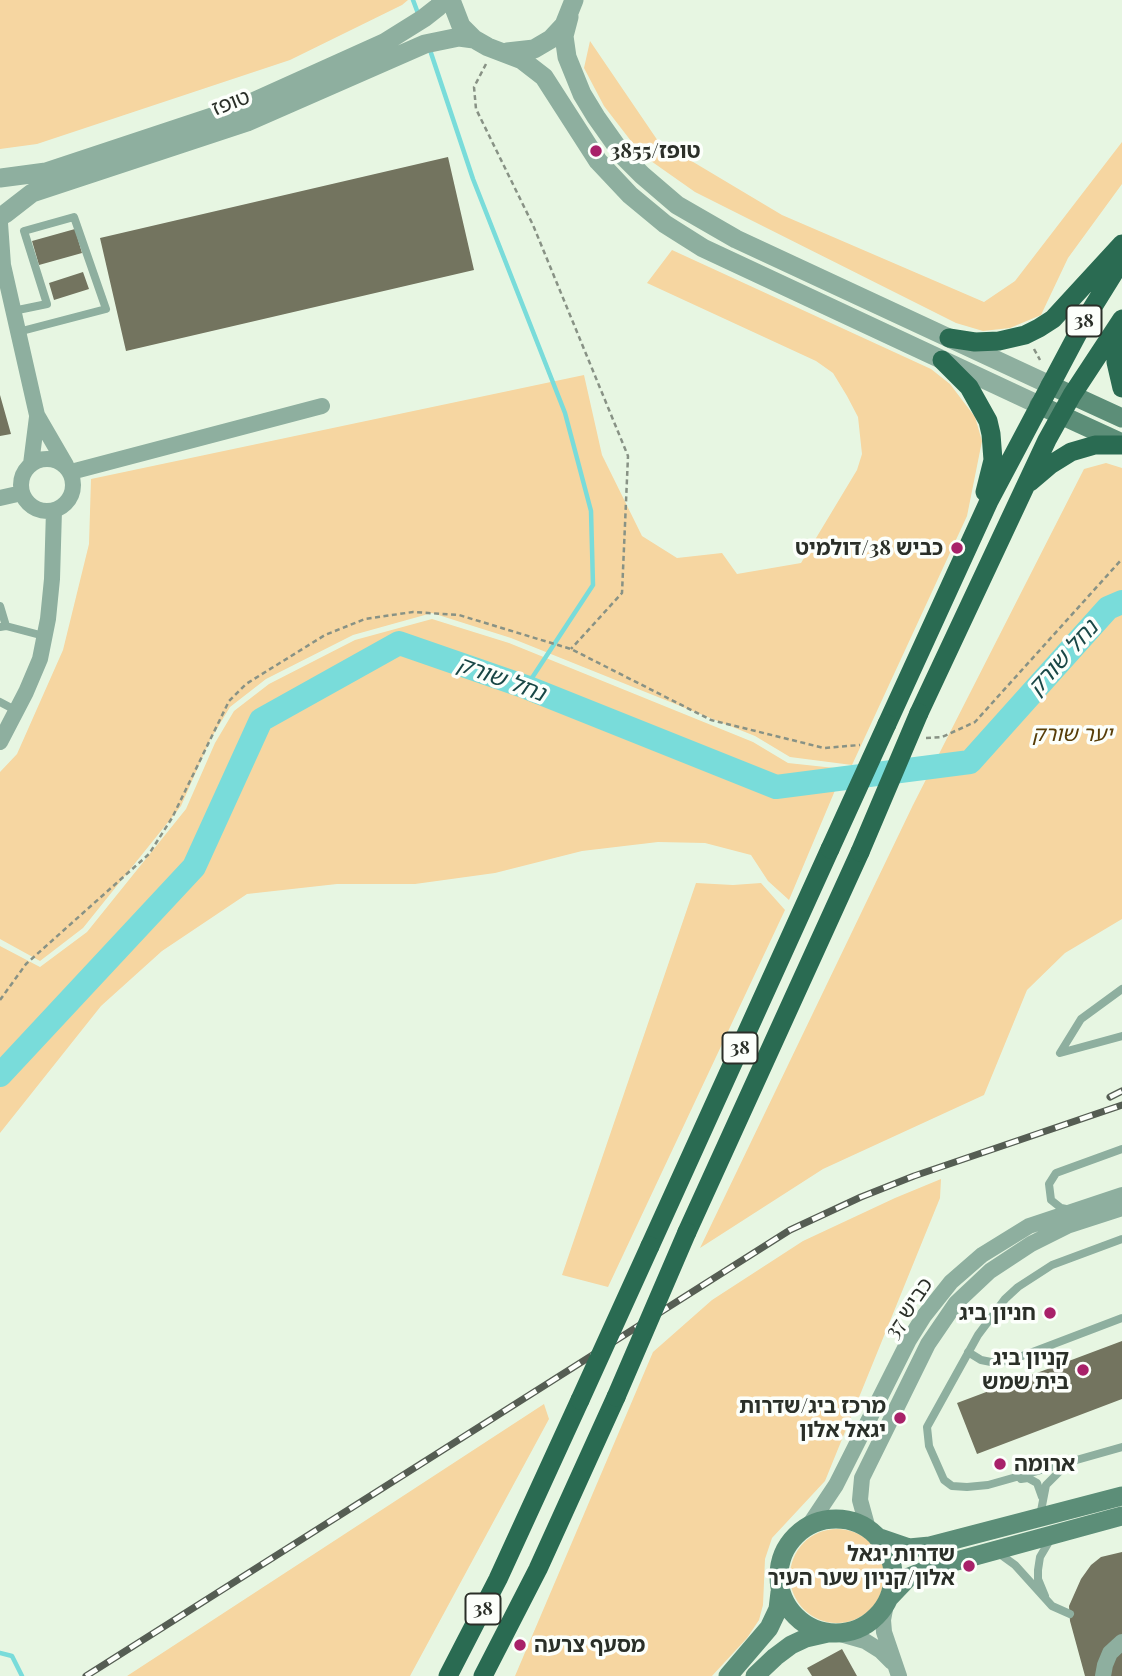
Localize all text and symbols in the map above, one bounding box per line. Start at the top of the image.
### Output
street label: טופז [208,84,254,122]
place label: 3855/טופז [610,138,701,164]
marker: 3855/טופז [588,143,604,159]
road number: 38 [1066,306,1102,336]
place label: כביש 38/דולמיט [795,535,943,561]
marker: כביש 38/דולמיט [949,540,965,556]
water label: נחל שורק [1022,615,1104,701]
water label: נחל שורק [453,650,549,708]
park label: יער שורק [1032,721,1112,747]
road number: 38 [722,1032,758,1064]
street label: כביש 37 [880,1273,938,1343]
place label: חניון ביג [959,1300,1036,1326]
marker: חניון ביג [1042,1305,1058,1321]
place label: קניון ביג בית שמש [982,1345,1069,1395]
marker: קניון ביג בית שמש [1075,1362,1091,1378]
place label: מרכז ביג/שדרות יגאל אלון [739,1393,886,1443]
marker: מרכז ביג/שדרות יגאל אלון [892,1410,908,1426]
place label: ארומה [1014,1451,1075,1477]
marker: ארומה [992,1456,1008,1472]
place label: שדרות יגאל אלון/קניון שער העיר [768,1541,955,1591]
marker: שדרות יגאל אלון/קניון שער העיר [961,1558,977,1574]
road number: 38 [466,1594,500,1624]
place label: מסעף צרעה [534,1632,645,1658]
marker: מסעף צרעה [512,1637,528,1653]

